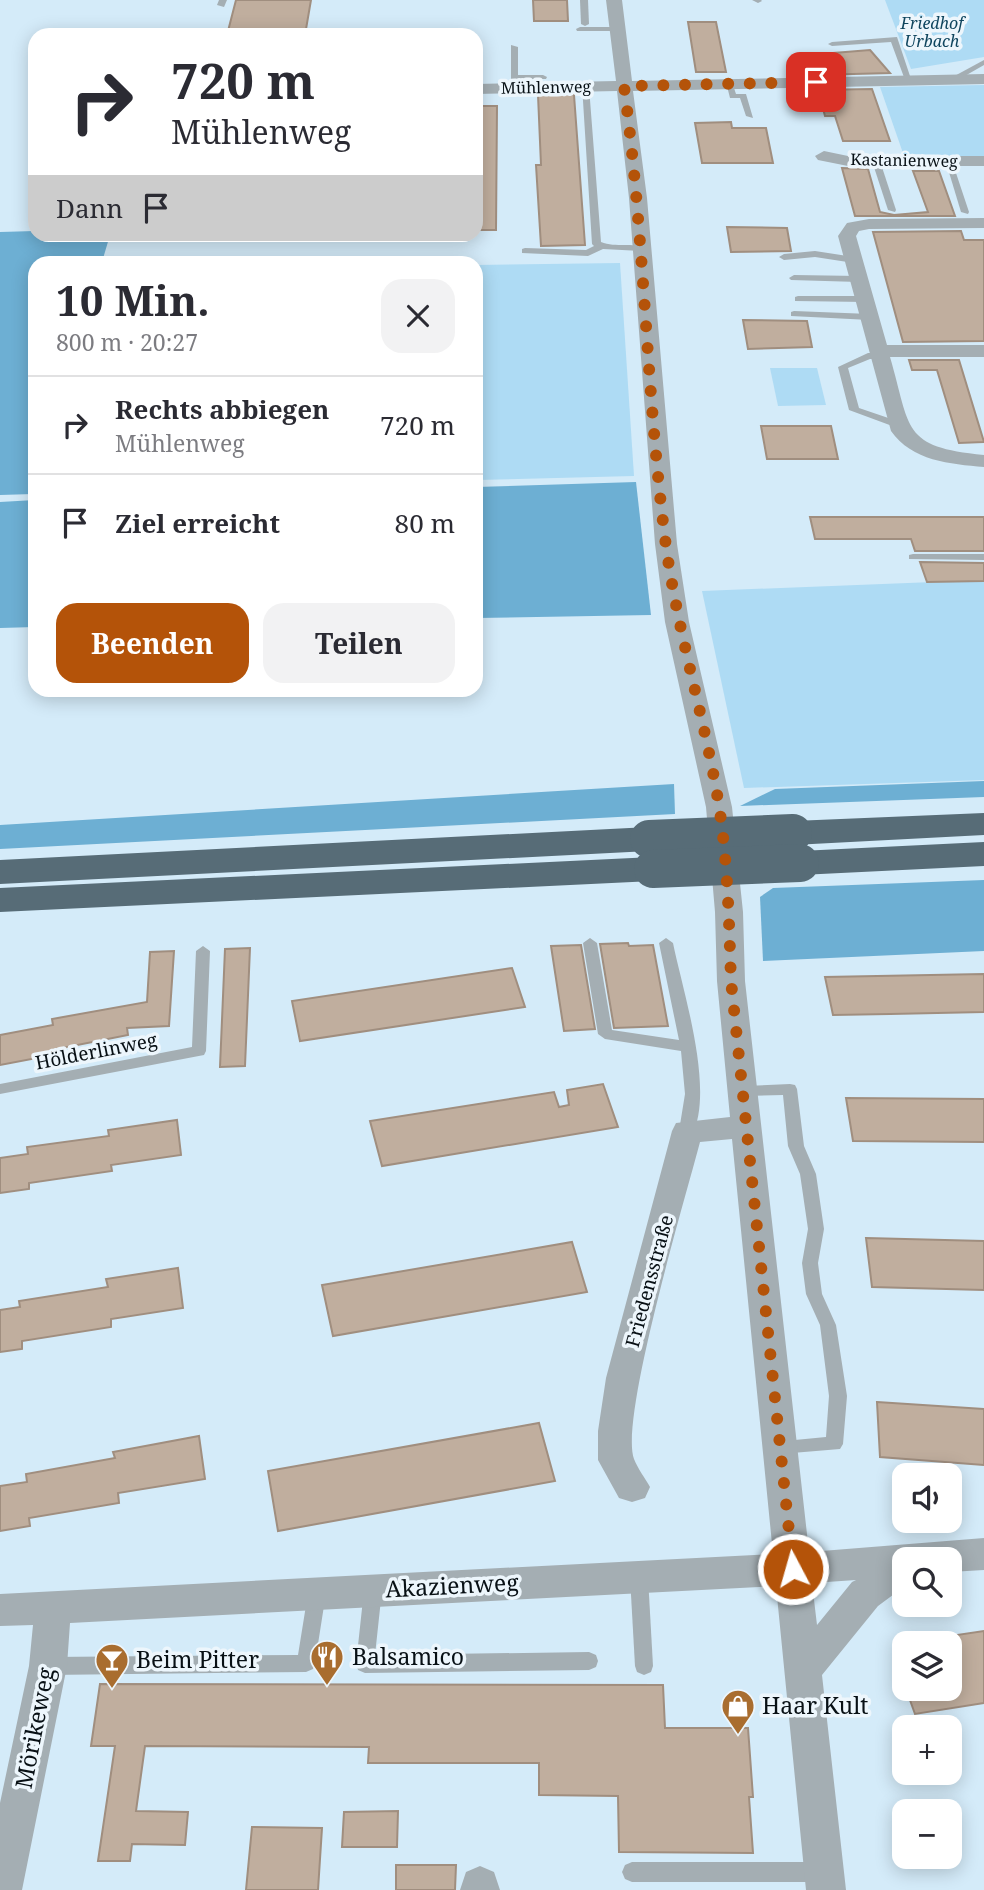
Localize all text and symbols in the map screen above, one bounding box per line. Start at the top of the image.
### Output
park label: Friedhof Urbach [900,12,966,52]
text: 720 m [171,47,315,113]
pin [786,52,846,112]
icon: right [56,56,147,147]
icon: arrive [797,63,835,101]
street label: Mühlenweg [501,75,592,99]
text: Mühlenweg [171,110,351,153]
street label: Kastanienweg [850,148,958,172]
icon: arrive [137,189,175,227]
text: Dann [56,190,123,226]
text: 10 Min. [56,271,210,328]
button: close [381,279,455,353]
text: 800 m · 20:27 [56,326,198,358]
text: Rechts abbiegen [115,391,329,427]
icon: right [56,406,94,444]
text: 720 m [380,407,455,443]
text: Mühlenweg [115,427,245,459]
icon: arrive [56,504,94,542]
text: Ziel erreicht [115,505,280,541]
text: 80 m [395,505,455,541]
button: Beenden [56,603,249,683]
button: Teilen [263,603,455,683]
street label: Hölderlinweg [33,1026,159,1076]
street label: Friedensstraße [619,1212,679,1350]
map controls [892,1463,962,1869]
button: sound [892,1463,962,1533]
position arrow [756,1532,830,1606]
button: search [892,1547,962,1617]
street label: Akazienweg [385,1566,520,1604]
button: layers [892,1631,962,1701]
restaurant icon: Balsamico [308,1638,346,1687]
place label: Balsamico [352,1640,464,1672]
bar icon: Beim Pitter [93,1641,131,1690]
place label: Beim Pitter [136,1643,259,1675]
street label: Mörikeweg [7,1664,62,1791]
shop icon: Haar Kult [719,1687,757,1736]
place label: Haar Kult [762,1689,868,1721]
button: + [892,1715,962,1785]
button: − [892,1799,962,1869]

